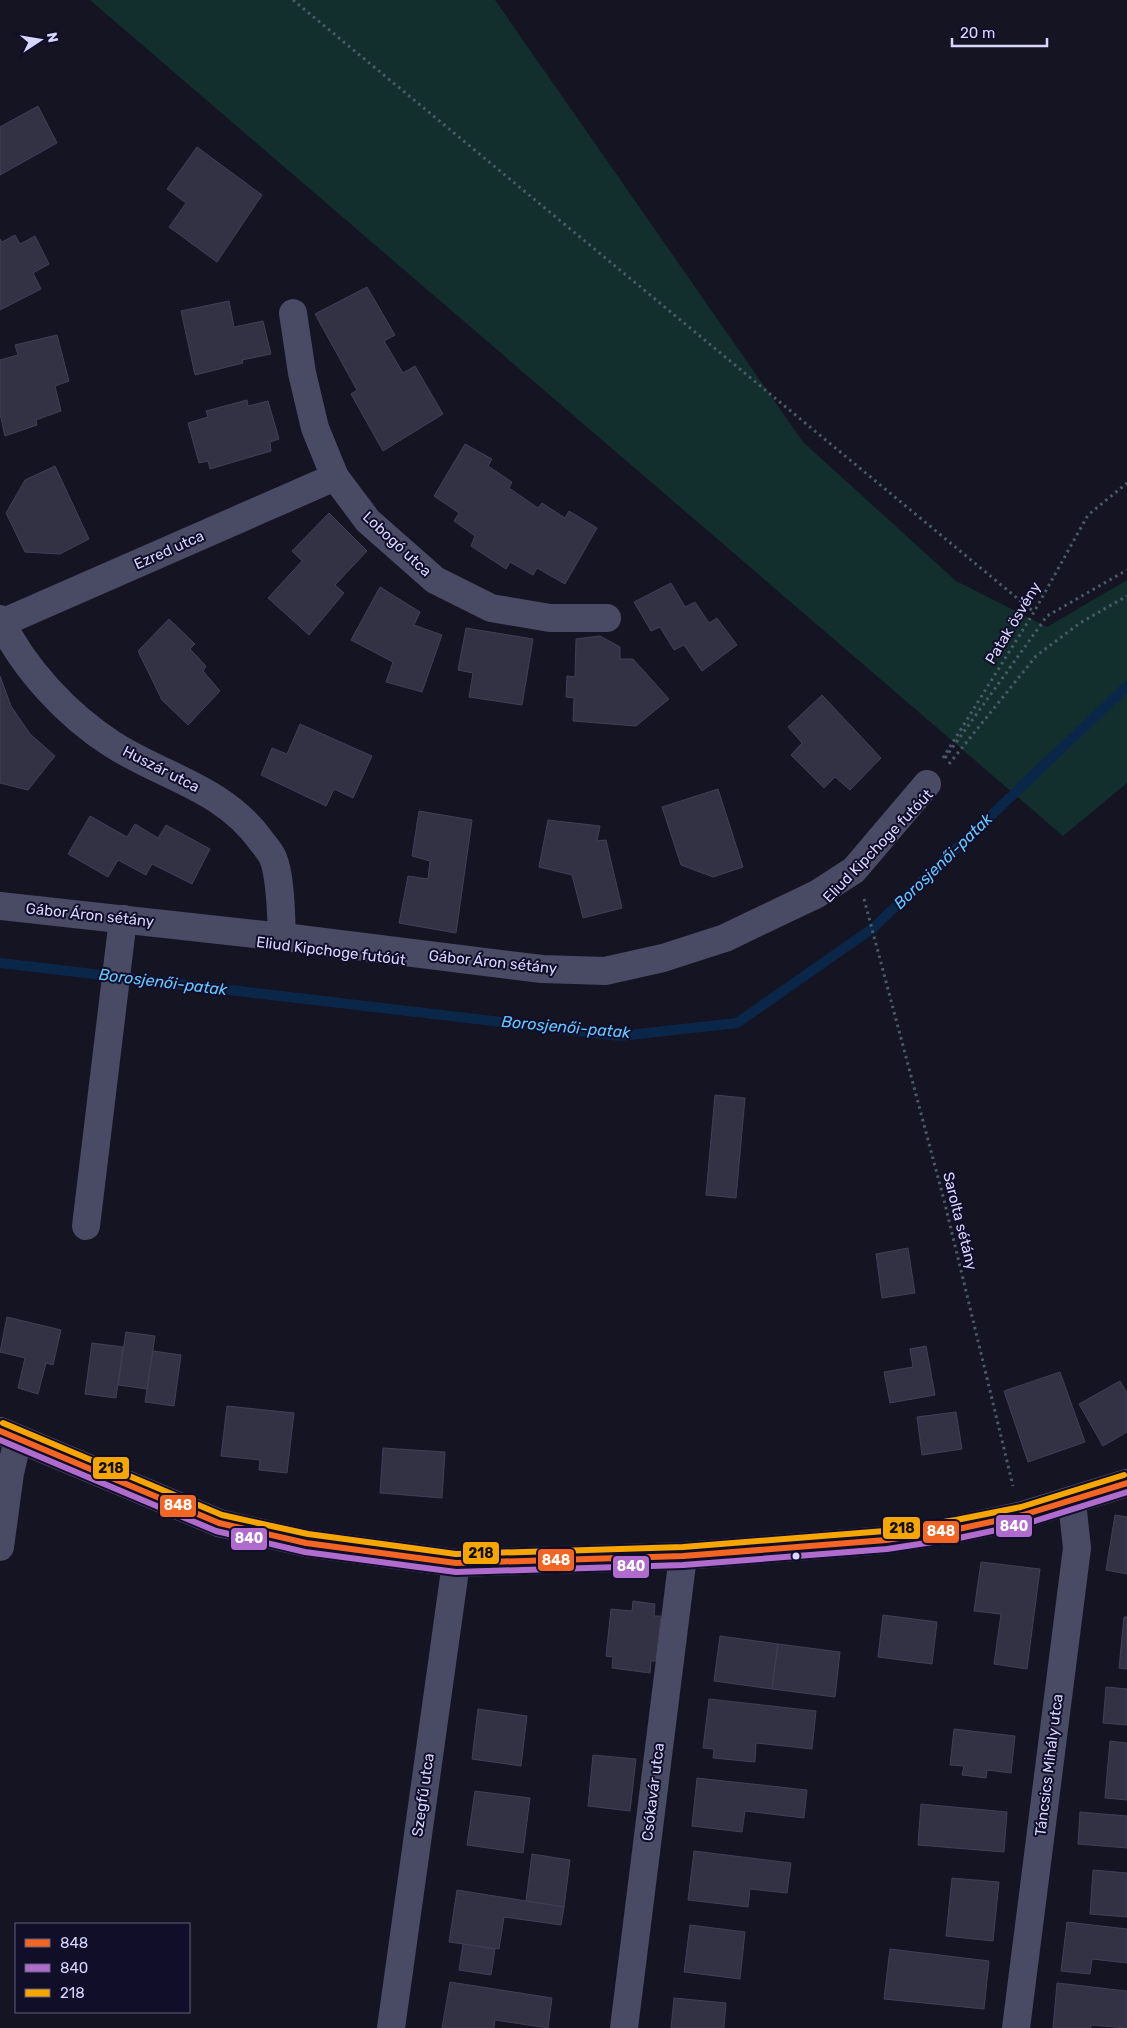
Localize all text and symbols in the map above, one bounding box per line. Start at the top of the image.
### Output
north arrow [15,15,65,65]
scale bar [952,15,1047,47]
text: 20 m [960,24,995,42]
text: N [43,31,62,44]
street label: Lobogó utca [359,508,435,580]
street label: Ezred utca [131,527,207,573]
street label: Patak ösvény [981,579,1045,667]
street label: Huszár utca [120,742,202,796]
street label: Eliud Kipchoge futóút [819,786,937,906]
water label: Borosjenői-patak [890,809,997,913]
street label: Gábor Áron sétány [25,899,155,931]
street label: Eliud Kipchoge futóút [255,933,407,969]
street label: Gábor Áron sétány [428,946,558,978]
water label: Borosjenői-patak [98,965,229,999]
water label: Borosjenői-patak [501,1012,632,1042]
street label: Sarolta sétány [939,1170,981,1272]
line badge: 218 [92,1456,130,1480]
text: 218 [98,1460,124,1477]
line badge: 848 [159,1494,197,1518]
text: 848 [164,1497,192,1514]
line badge: 840 [995,1514,1033,1538]
line badge: 218 [882,1516,921,1540]
text: 840 [1000,1518,1028,1535]
text: 218 [889,1520,915,1537]
line badge: 848 [922,1520,960,1544]
text: 848 [927,1523,955,1540]
line badge: 840 [230,1527,268,1551]
text: 840 [235,1530,263,1547]
line badge: 218 [462,1541,500,1565]
text: 218 [468,1545,494,1562]
line badge: 848 [537,1548,575,1572]
unlabelled marker [791,1551,801,1561]
text: 848 [542,1552,570,1569]
line badge: 840 [612,1555,650,1579]
text: 840 [617,1558,645,1575]
street label: Táncsics Mihály utca [1031,1693,1067,1837]
street label: Csókavár utca [638,1742,668,1842]
street label: Szegfű utca [408,1752,438,1838]
legend [15,1923,190,2013]
text: 848 [60,1934,88,1952]
text: 840 [60,1959,88,1977]
text: 218 [60,1984,85,2002]

